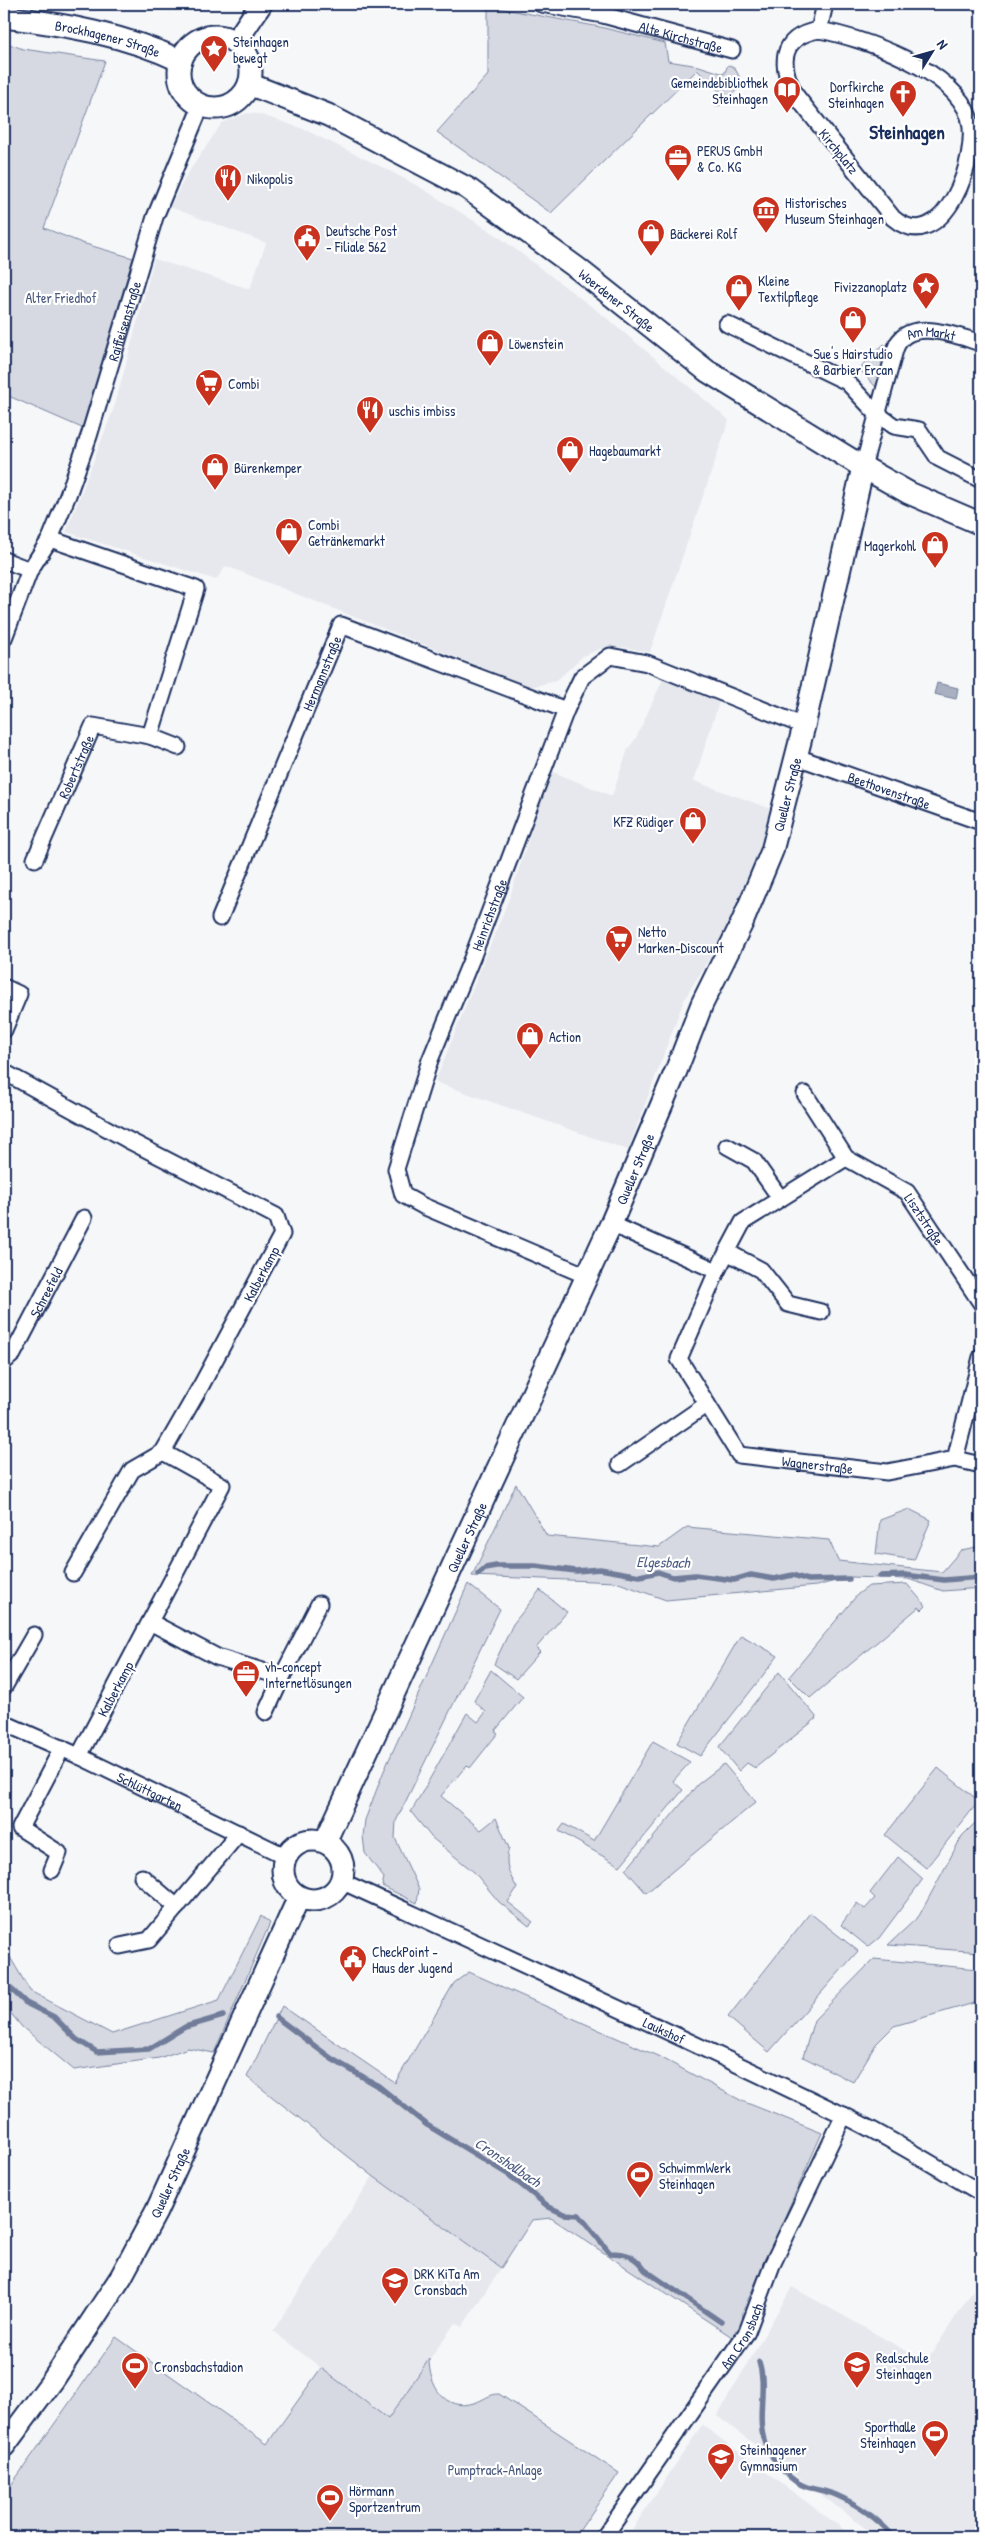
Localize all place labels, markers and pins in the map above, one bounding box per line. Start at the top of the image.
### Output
place label: Steinhagen bewegt [233,32,289,68]
place icon: Steinhagen bewegt [199,34,229,73]
place label: Gemeindebibliothek Steinhagen [671,73,768,109]
library icon: Gemeindebibliothek Steinhagen [772,75,802,114]
place label: Dorfkirche Steinhagen [828,77,884,113]
church icon: Dorfkirche Steinhagen [888,79,918,118]
place label: PERUS GmbH & Co. KG [697,141,763,176]
office icon: PERUS GmbH & Co. KG [663,143,693,182]
restaurant icon: Nikopolis [213,163,243,202]
place label: Nikopolis [247,169,293,189]
place label: Historisches Museum Steinhagen [785,193,884,229]
museum icon: Historisches Museum Steinhagen [751,195,781,234]
shop icon: Bäckerei Rolf [636,218,666,257]
place label: Deutsche Post - Filiale 562 [326,221,397,256]
public building icon: Deutsche Post - Filiale 562 [292,223,322,262]
place label: Bäckerei Rolf [670,224,737,243]
place label: Kleine Textilpflege [758,271,819,307]
place icon: Fivizzanoplatz [911,271,941,310]
shop icon: Kleine Textilpflege [724,273,754,312]
place label: Fivizzanoplatz [833,277,907,297]
shop icon: Sue's Hairstudio & Barbier Ercan [838,305,868,344]
shop icon: Löwenstein [475,328,505,367]
place label: Löwenstein [509,334,563,353]
place label: Sue's Hairstudio & Barbier Ercan [813,344,893,379]
supermarket icon: Combi [194,368,224,407]
place label: Combi [228,374,260,393]
restaurant icon: uschis imbiss [355,395,385,434]
place label: uschis imbiss [389,401,455,420]
shop icon: Hagebaumarkt [555,435,585,474]
place label: Hagebaumarkt [589,441,661,461]
shop icon: Bürenkemper [200,452,230,491]
place label: Bürenkemper [234,458,302,478]
place label: Combi Getränkemarkt [308,515,385,550]
shop icon: Combi Getränkemarkt [274,517,304,556]
shop icon: Magerkohl [920,530,950,569]
place label: Magerkohl [864,536,916,556]
shop icon: KFZ Rüdiger [678,806,708,845]
place label: KFZ Rüdiger [613,812,675,832]
place label: Netto Marken-Discount [638,922,724,957]
supermarket icon: Netto Marken-Discount [604,924,634,963]
shop icon: Action [515,1021,545,1060]
place label: Action [549,1027,581,1046]
place label: vh-concept Internetlösungen [265,1657,352,1693]
office icon: vh-concept Internetlösungen [231,1659,261,1698]
place label: CheckPoint - Haus der Jugend [372,1942,453,1978]
public building icon: CheckPoint - Haus der Jugend [338,1944,368,1983]
place label: SchwimmWerk Steinhagen [659,2158,731,2194]
sports icon: SchwimmWerk Steinhagen [625,2160,655,2199]
place label: DRK KiTa Am Cronsbach [414,2264,480,2299]
school or university icon: DRK KiTa Am Cronsbach [380,2266,410,2305]
place label: Realschule Steinhagen [876,2348,932,2384]
school or university icon: Realschule Steinhagen [842,2350,872,2389]
sports icon: Cronsbachstadion [120,2351,150,2390]
place label: Cronsbachstadion [154,2357,243,2376]
place label: Sporthalle Steinhagen [860,2417,916,2453]
sports icon: Sporthalle Steinhagen [920,2419,950,2458]
place label: Steinhagener Gymnasium [740,2440,807,2476]
school or university icon: Steinhagener Gymnasium [706,2442,736,2481]
place label: Hörmann Sportzentrum [349,2481,420,2517]
sports icon: Hörmann Sportzentrum [315,2483,345,2522]

